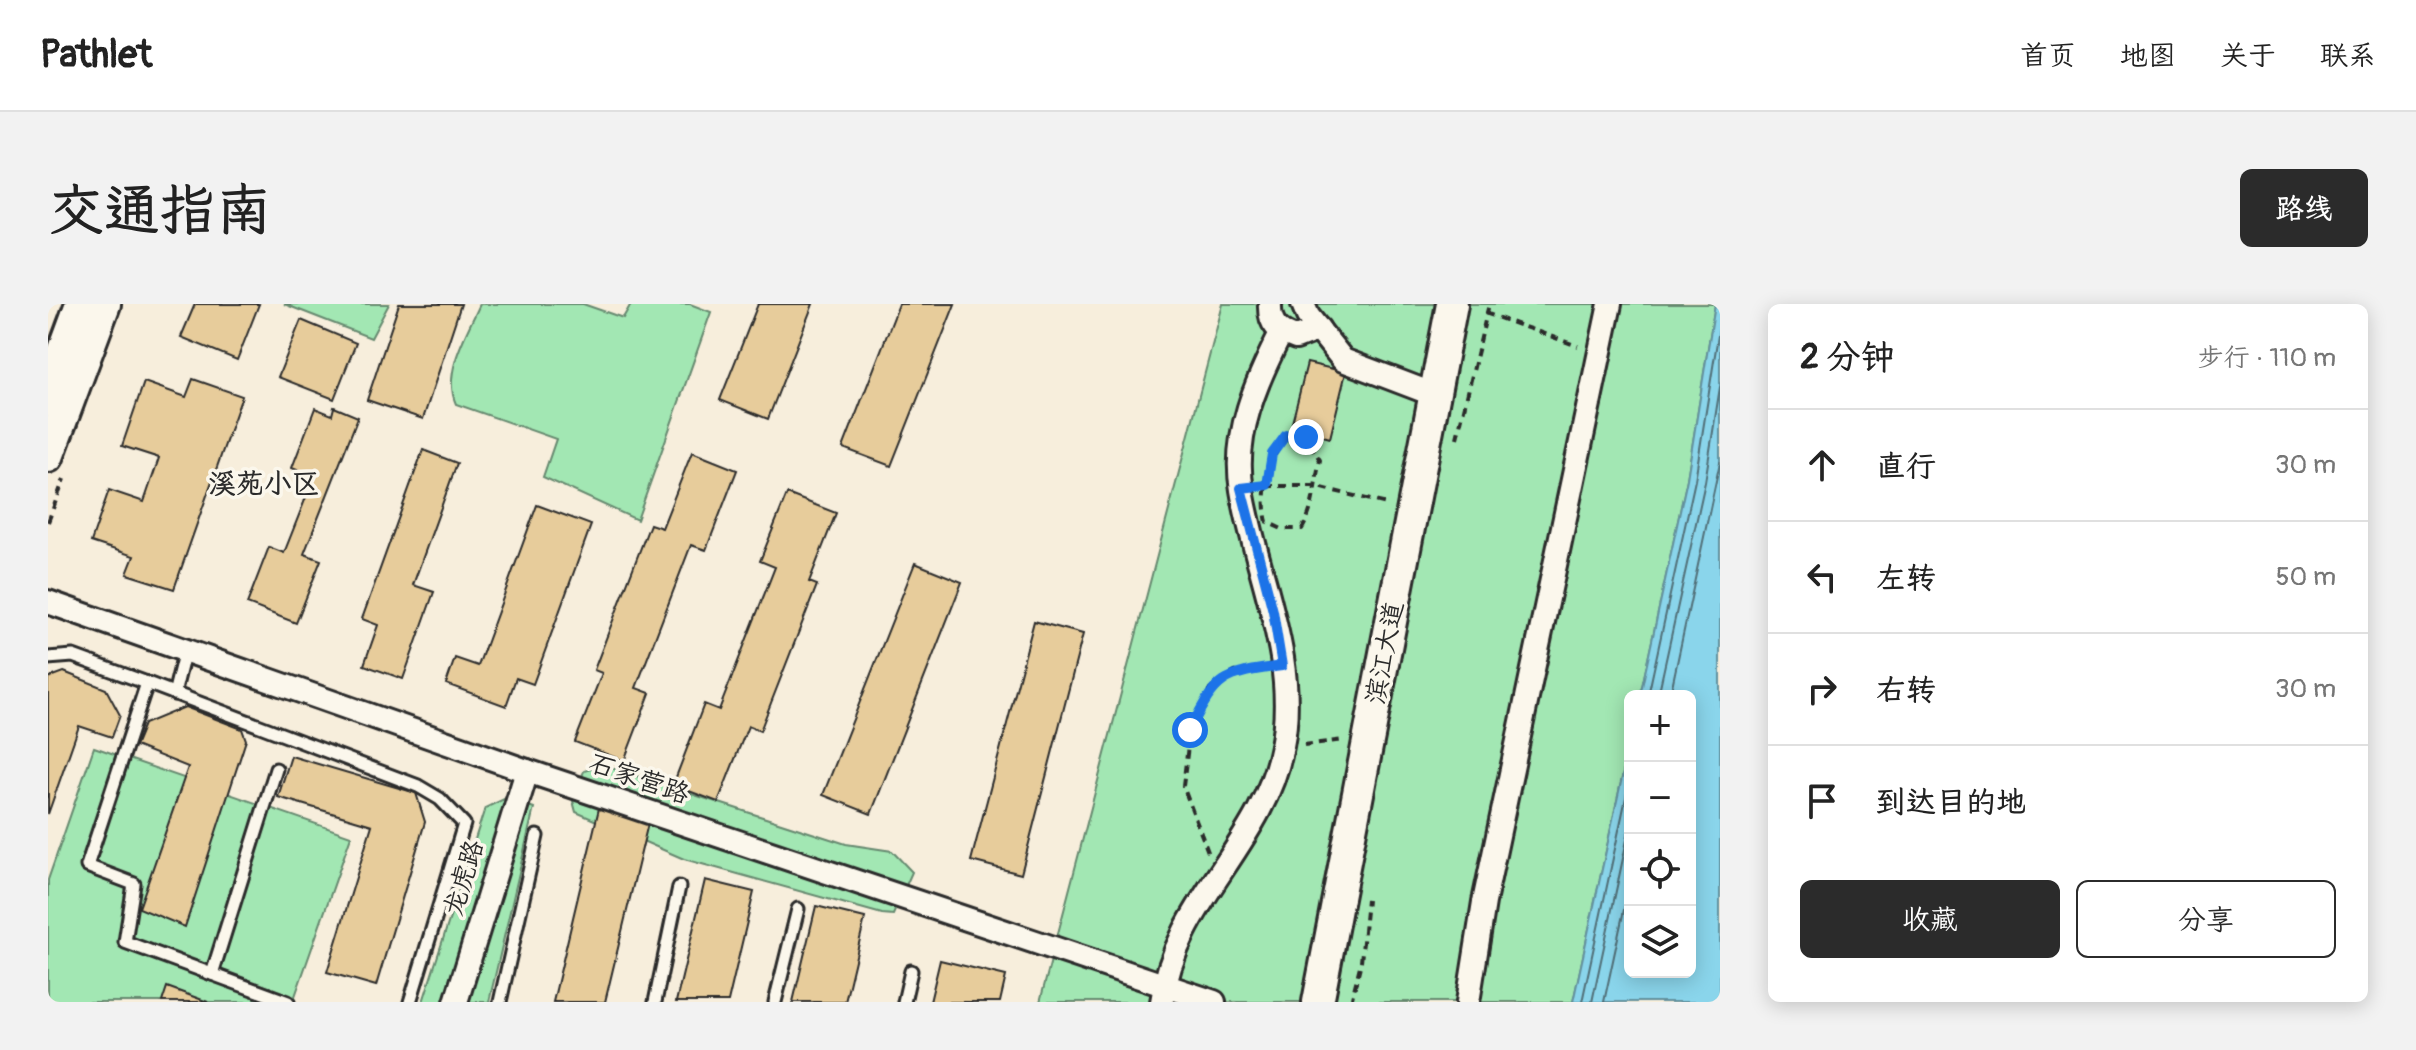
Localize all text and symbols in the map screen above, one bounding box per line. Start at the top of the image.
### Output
text: Pathlet [40,31,152,79]
text: 首页 [2020,39,2076,74]
text: 地图 [2120,39,2176,74]
text: 关于 [2220,39,2276,74]
text: 联系 [2320,39,2376,74]
button: 路线 [2240,169,2368,247]
text: 交通指南 [48,177,272,246]
text: 2 分钟 [1800,336,1894,379]
text: 步行 · 110 m [2197,342,2336,374]
route end [1288,419,1324,455]
icon: ahead [1800,443,1844,487]
text: 直行 [1876,448,1936,485]
text: 30 m [2275,449,2336,481]
district label: 溪苑小区 [208,467,320,502]
icon: left [1800,555,1844,599]
text: 左转 [1876,560,1936,597]
text: 50 m [2275,561,2336,593]
street label: 滨江大道 [1359,599,1411,707]
icon: right [1800,667,1844,711]
text: 右转 [1876,672,1936,709]
text: 30 m [2275,673,2336,705]
map controls [1624,690,1696,978]
button: + [1624,690,1696,762]
route start [1172,712,1208,748]
street label: 石家营路 [585,747,693,811]
button: − [1624,762,1696,834]
icon: arrive [1800,779,1844,823]
text: 到达目的地 [1876,784,2026,821]
button: locate [1624,834,1696,906]
street label: 龙虎路 [437,836,491,920]
button: 收藏 [1800,880,2060,958]
button: 分享 [2076,880,2336,958]
button: layers [1624,906,1696,978]

